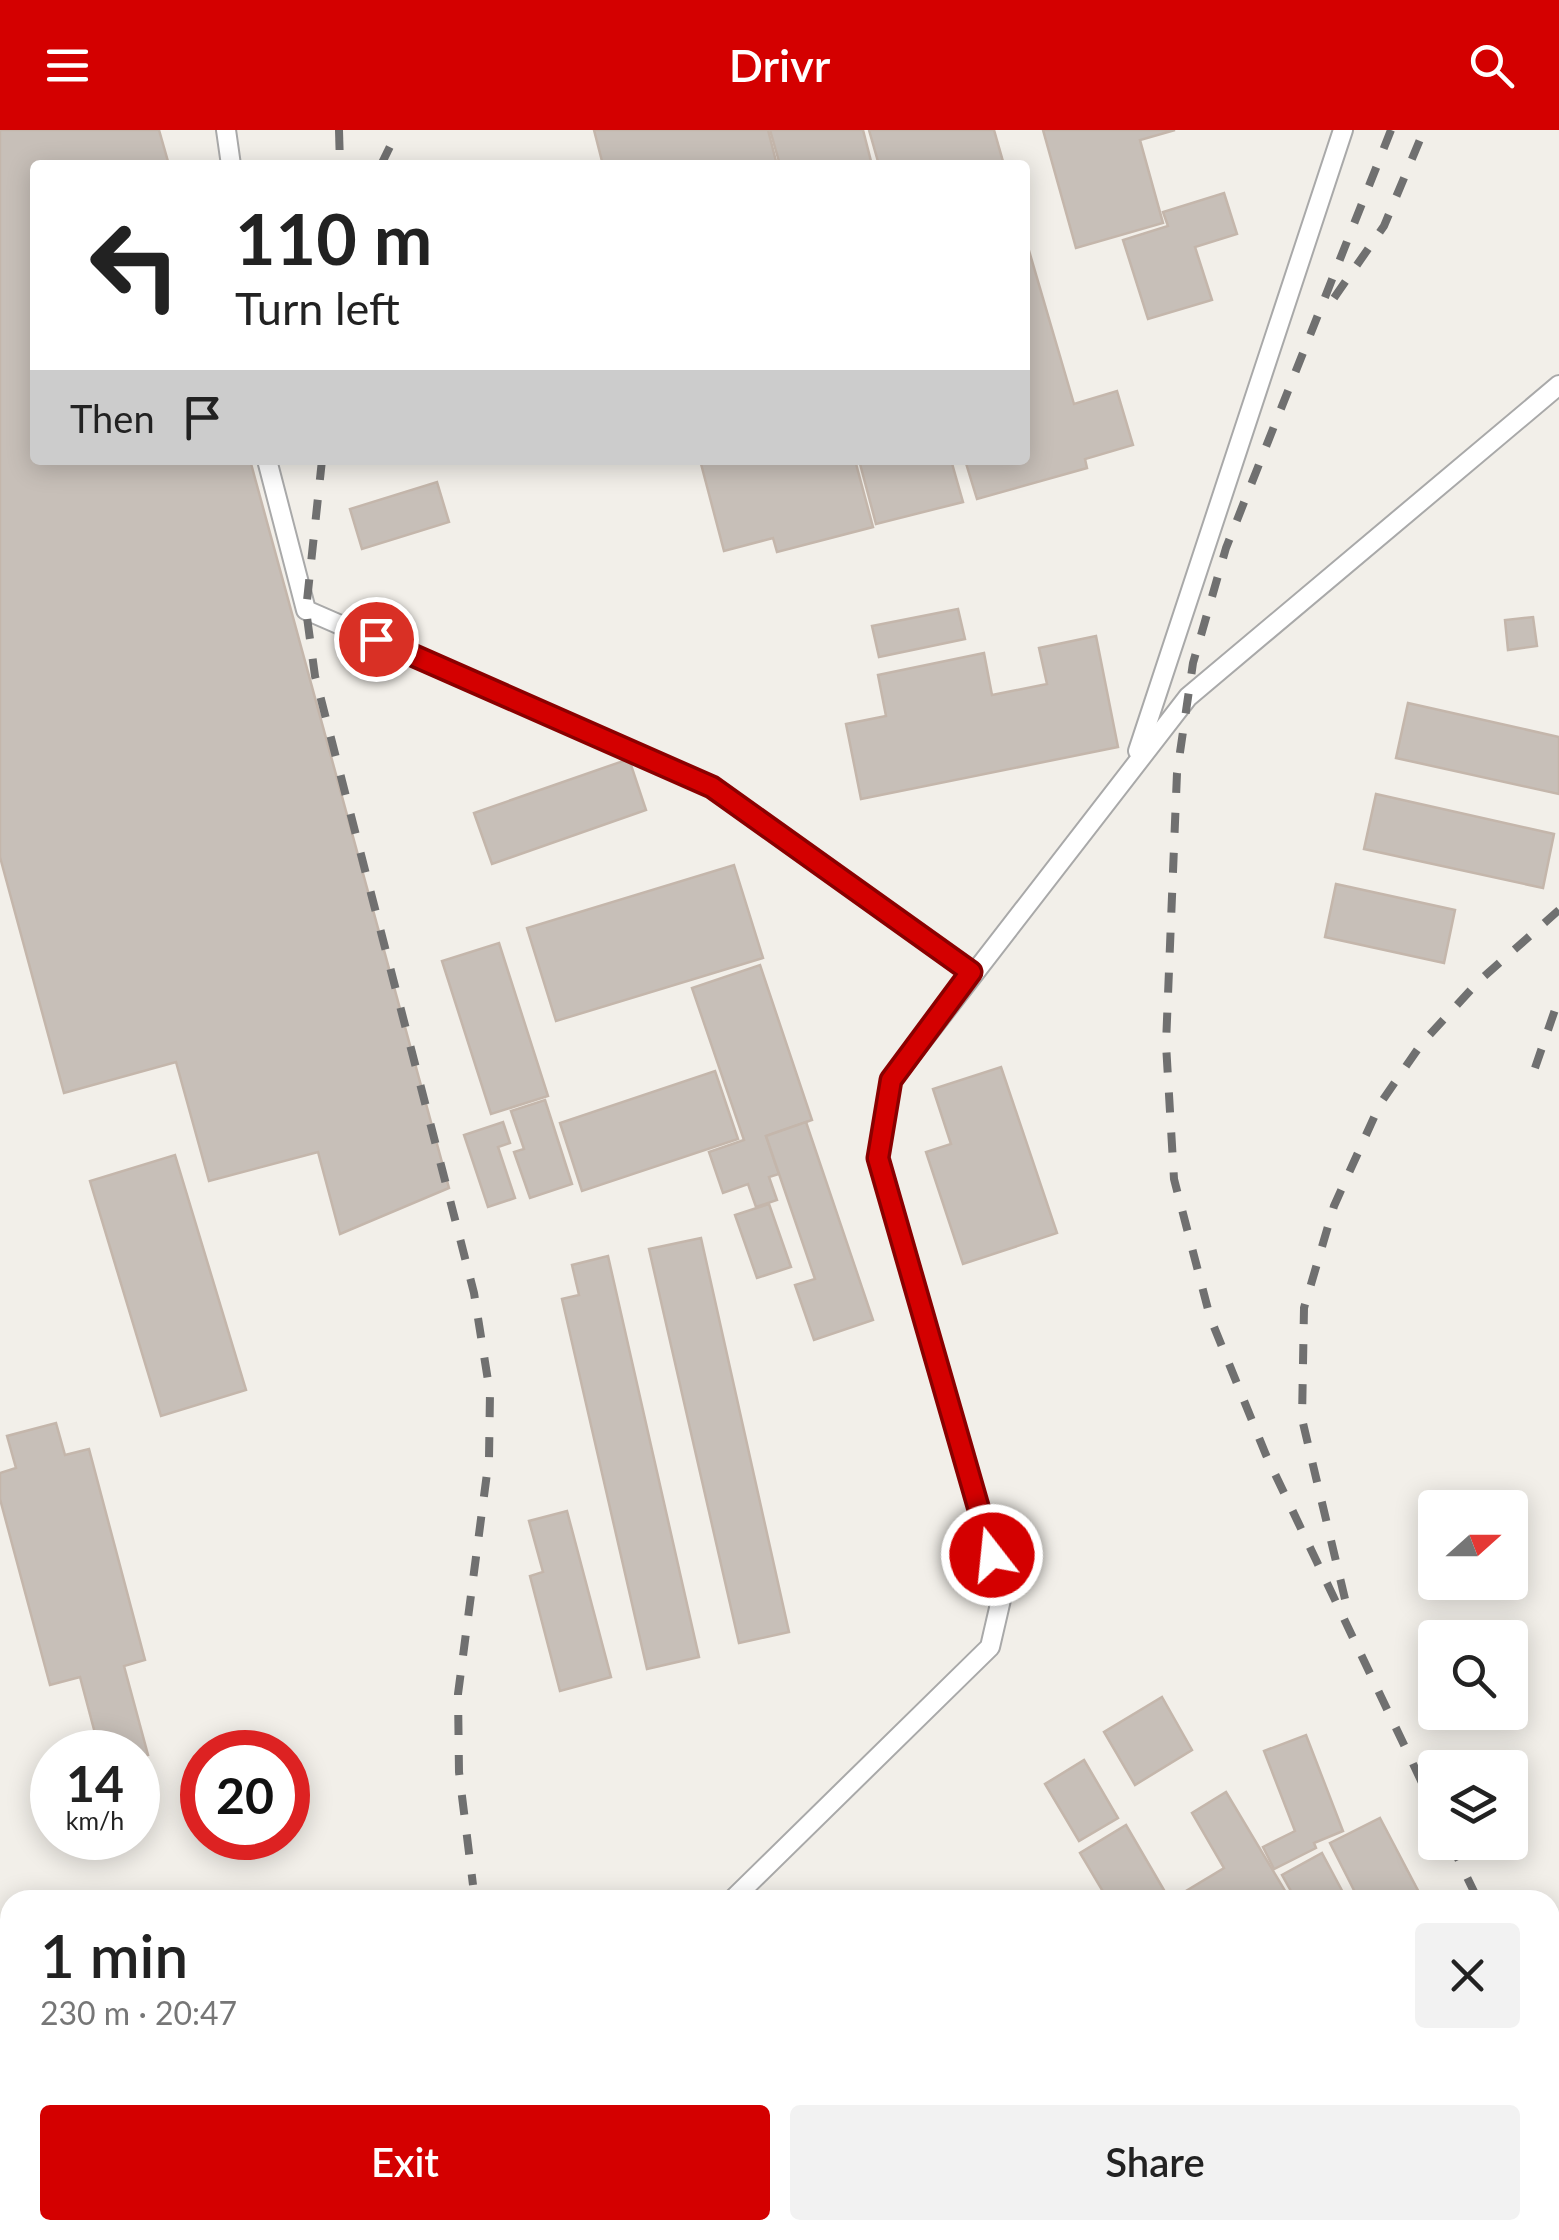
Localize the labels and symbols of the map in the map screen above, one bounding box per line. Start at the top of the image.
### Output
pin [334,597,419,682]
north arrow [1418,1490,1528,1600]
position arrow [940,1503,1044,1607]
speed limit sign: 20 [180,1730,310,1860]

